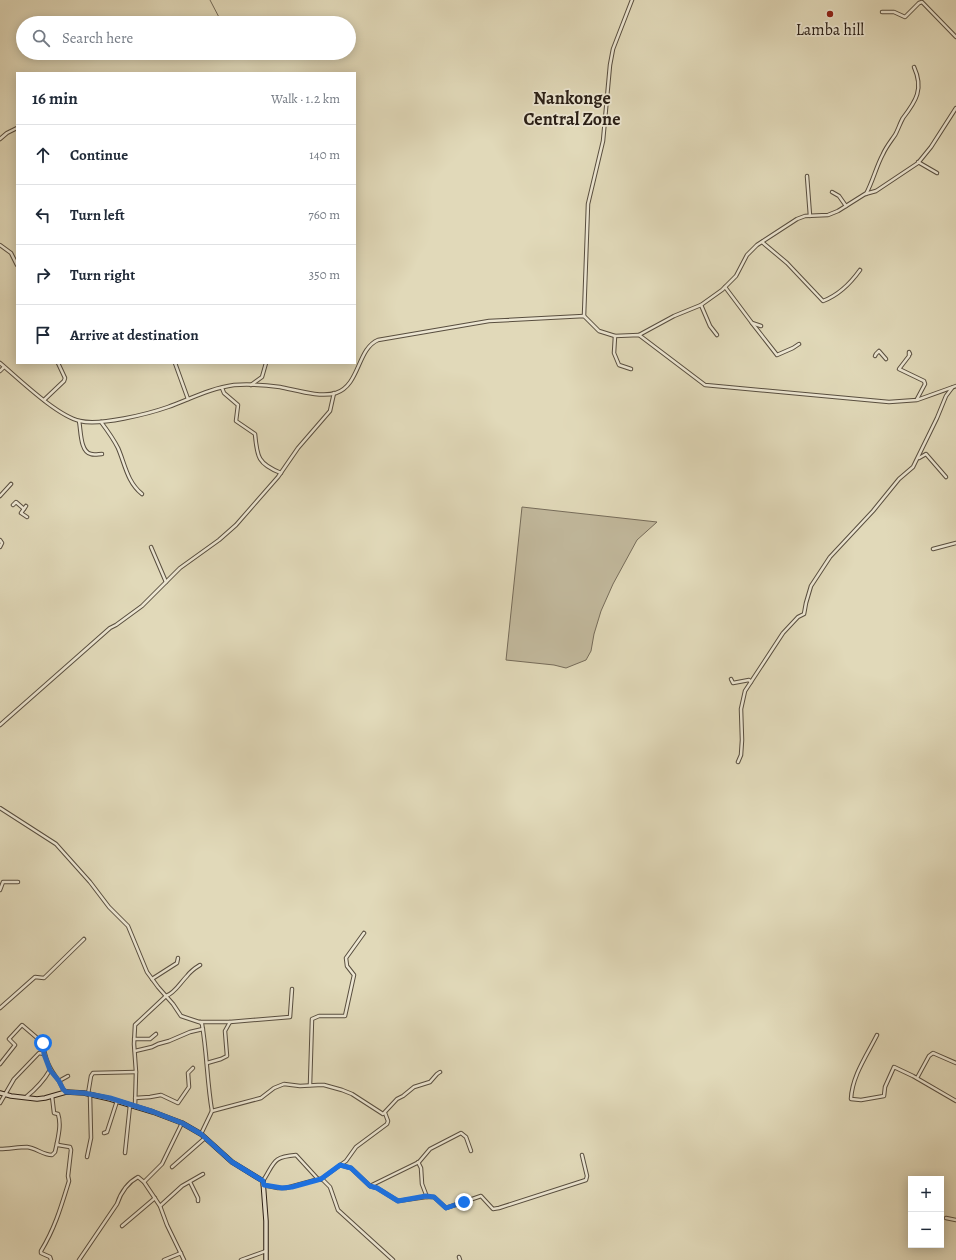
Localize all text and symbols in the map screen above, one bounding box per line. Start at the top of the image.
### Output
marker: Lamba hill [825,9,835,19]
search box [16,16,356,60]
place label: Lamba hill [796,19,864,41]
icon: search [30,27,52,49]
text: Search here [62,28,133,48]
district label: Nankonge Central Zone [524,86,620,131]
text: 16 min [32,87,78,110]
text: Walk · 1.2 km [271,90,340,107]
icon: ahead [32,144,54,166]
text: Continue [70,145,128,165]
text: 140 m [309,146,340,163]
icon: left [32,204,54,226]
text: Turn left [70,205,125,225]
text: 760 m [308,206,340,223]
icon: right [32,264,54,286]
text: Turn right [70,265,135,285]
text: 350 m [309,266,340,283]
icon: arrive [32,324,54,346]
text: Arrive at destination [70,325,199,345]
route start [34,1034,52,1052]
map controls [908,1176,944,1248]
button: + [908,1176,944,1212]
route end [455,1193,473,1211]
button: − [908,1212,944,1248]

